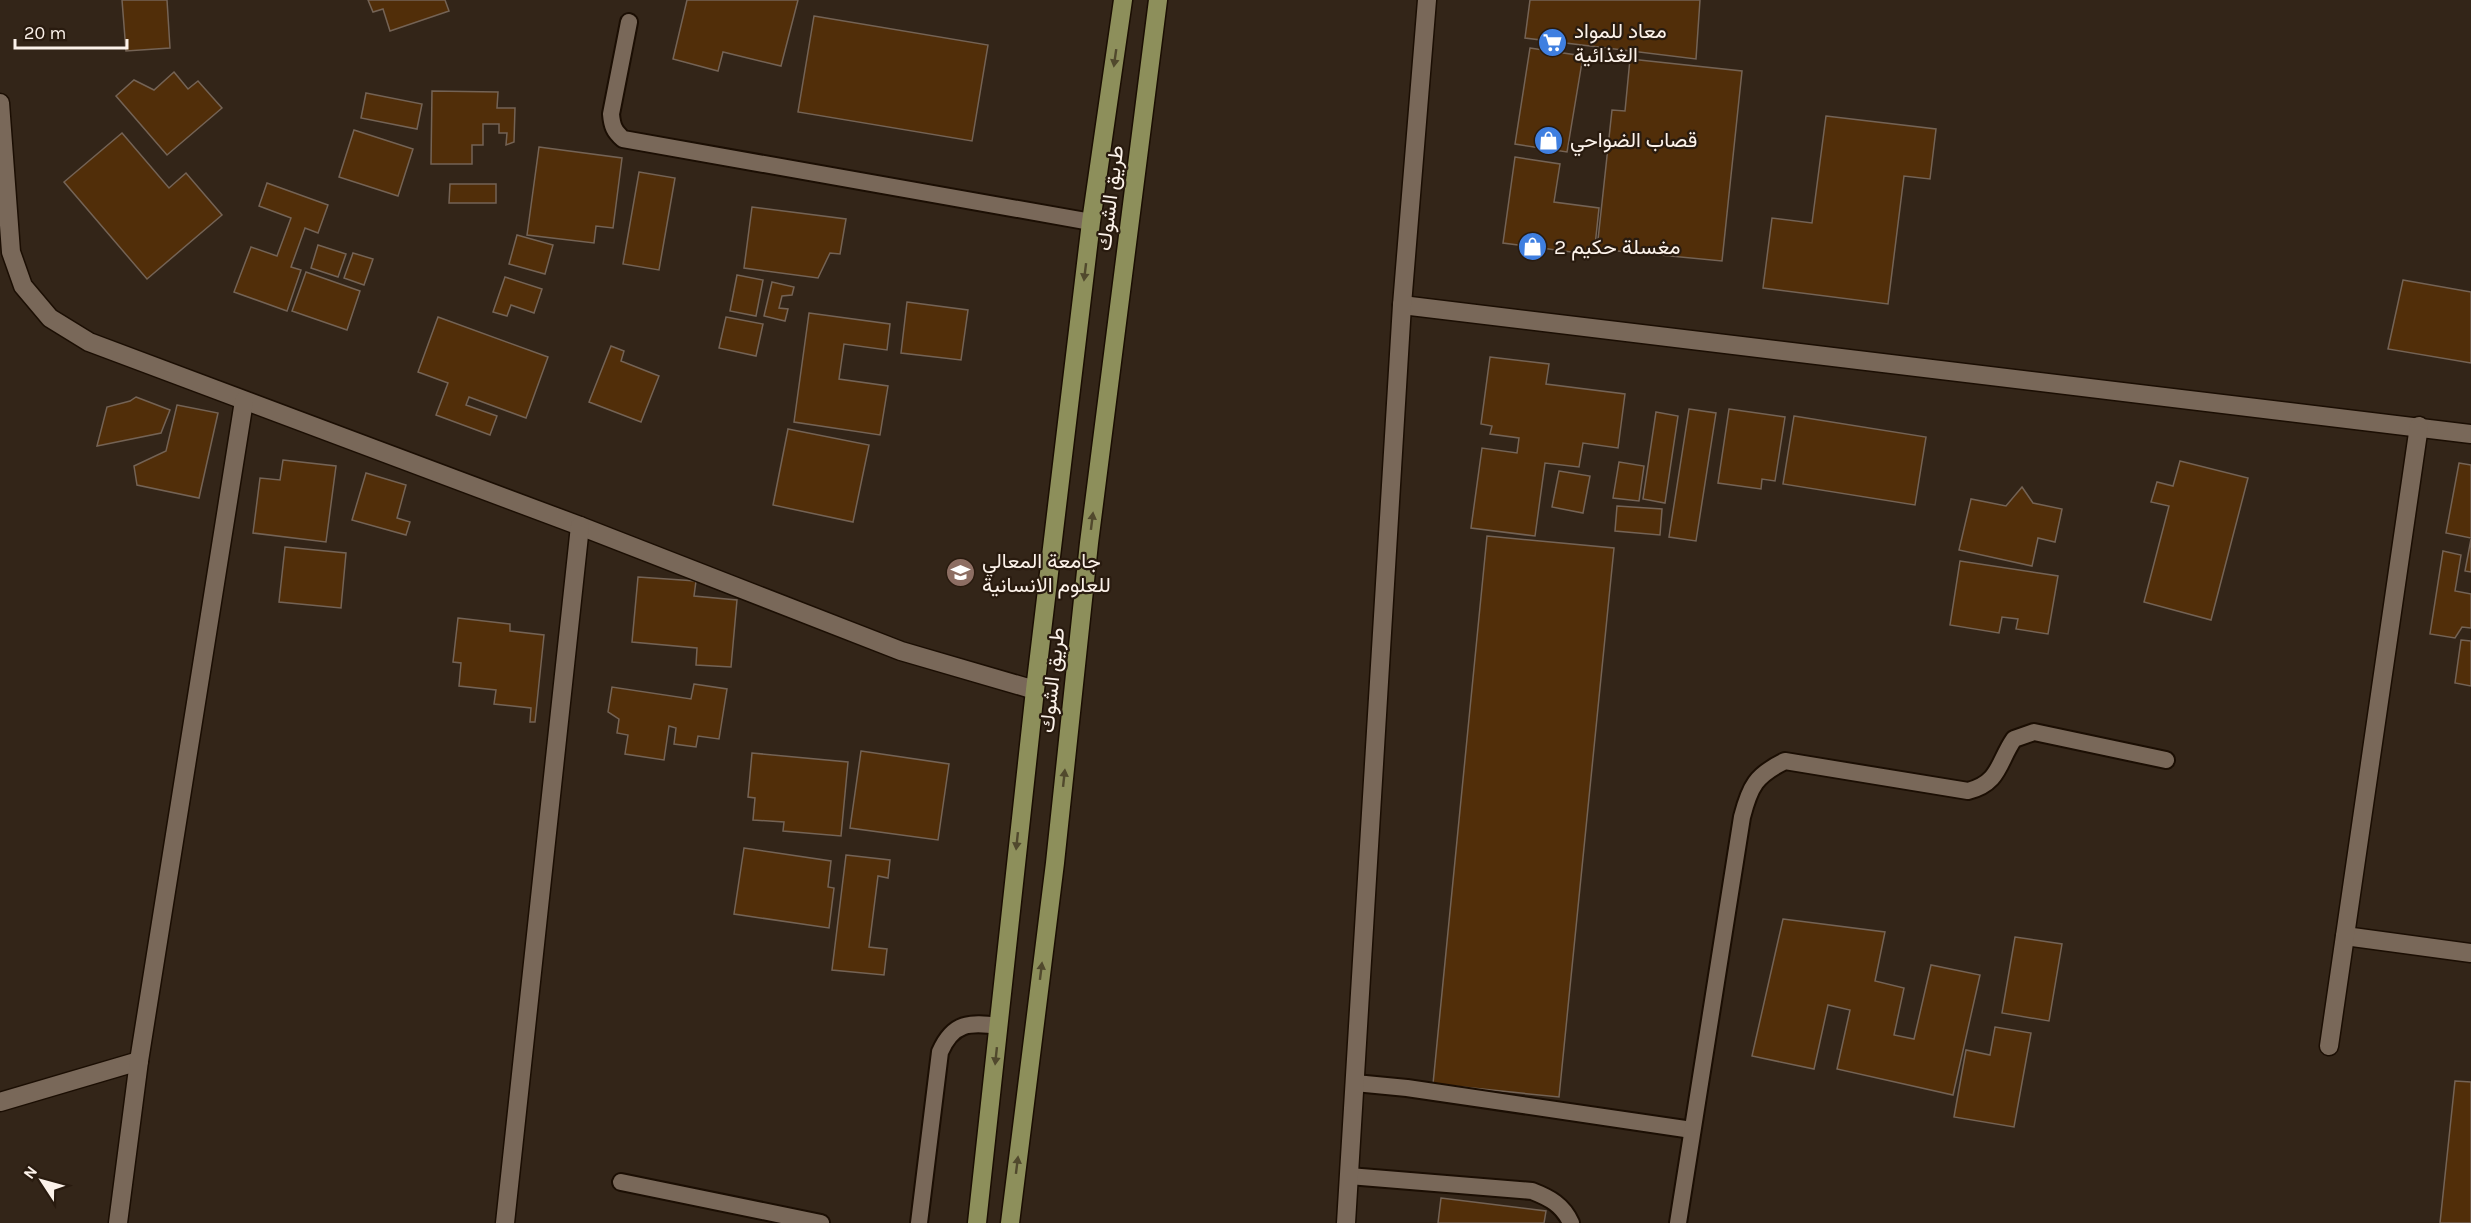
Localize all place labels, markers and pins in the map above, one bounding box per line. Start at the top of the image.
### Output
place label: معاد للمواد الغذائية [1574,19,1667,67]
supermarket icon: معاد للمواد الغذائية [1537,27,1569,59]
shop icon: قصاب الضواحي [1533,124,1565,156]
place label: قصاب الضواحي [1570,128,1697,157]
shop icon: مغسلة حكيم 2 [1517,231,1549,263]
place label: مغسلة حكيم 2 [1554,235,1680,261]
place label: جامعة المعالي للعلوم الانسانية [982,549,1111,599]
school or university icon: جامعة المعالي للعلوم الانسانية [945,557,977,589]

